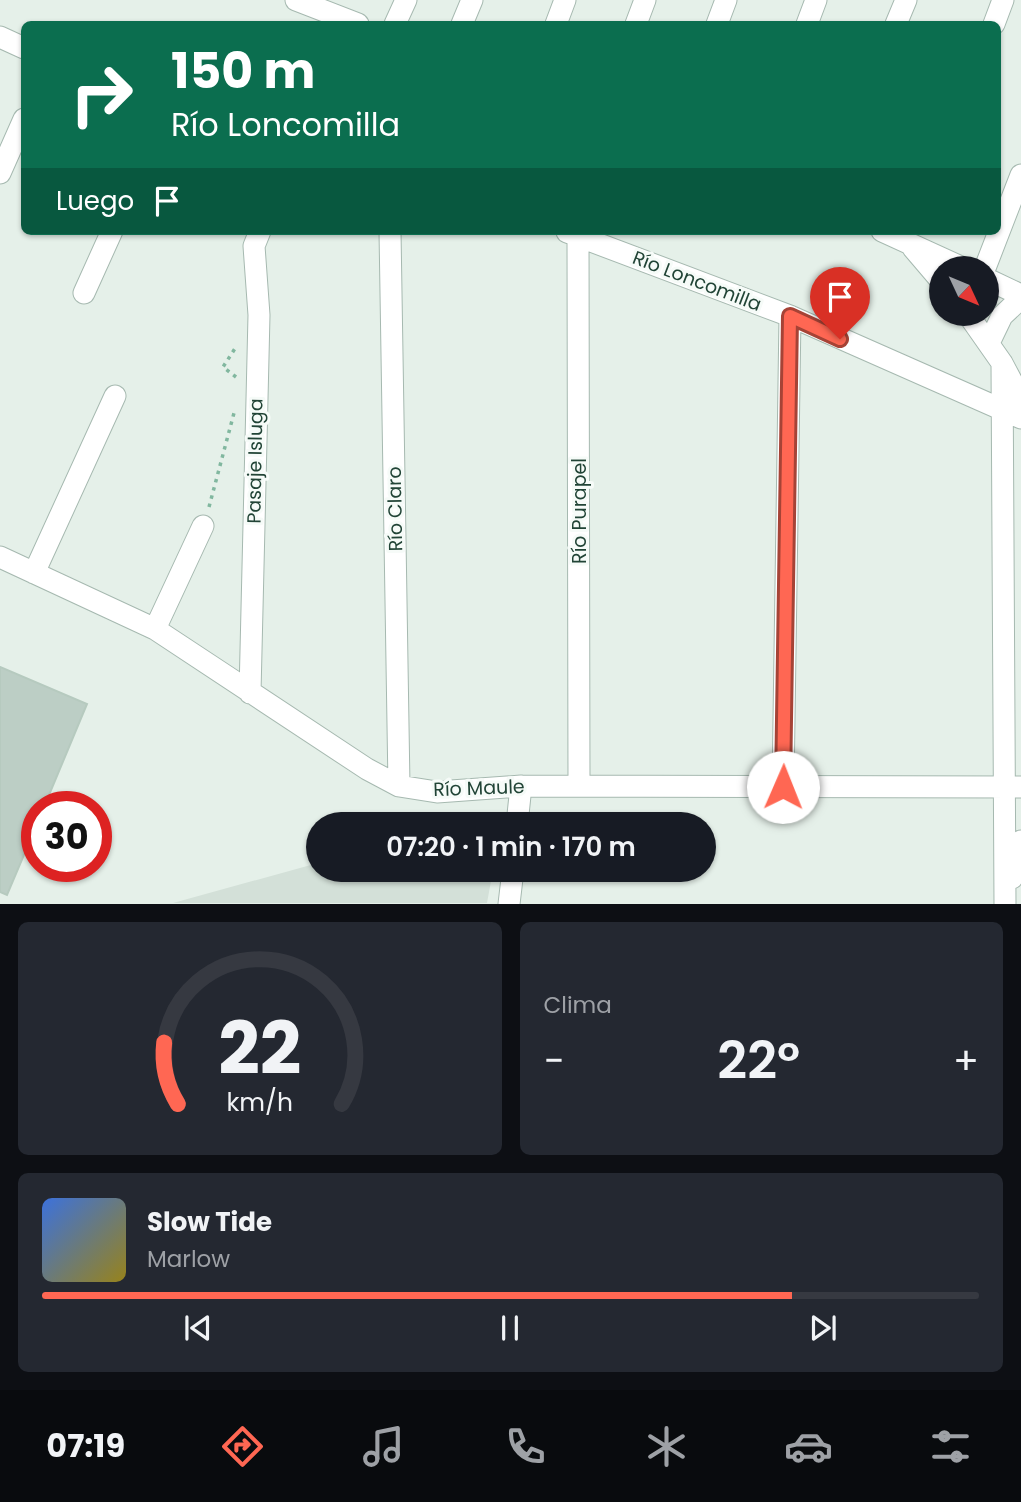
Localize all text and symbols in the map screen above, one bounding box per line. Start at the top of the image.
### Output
text: 150 m [171,37,316,105]
icon: right [56,49,147,140]
text: Río Loncomilla [171,102,400,147]
icon: arrive [148,182,186,220]
text: Luego [56,183,134,219]
street label: Río Loncomilla [629,244,765,318]
north arrow [929,256,999,326]
map controls [929,256,999,326]
pin [810,267,870,339]
icon: arrive [821,278,859,316]
street label: Pasaje Isluga [240,398,270,524]
street label: Río Purapel [566,458,593,564]
street label: Río Claro [381,466,409,552]
position arrow [746,750,820,824]
street label: Río Maule [433,773,525,803]
speed limit sign: 30 [21,791,112,882]
text: 07:20 · 1 min · 170 m [386,829,636,865]
text: Clima [544,989,612,1021]
text: 22 [218,999,301,1100]
text: 22° [717,1024,800,1097]
text: − [544,1034,564,1087]
text: + [953,1034,979,1087]
text: km/h [226,1085,293,1120]
text: Slow Tide [147,1204,272,1240]
text: Marlow [147,1243,230,1275]
icon: previous [179,1309,217,1347]
icon: pause [491,1309,529,1347]
icon: next [804,1309,842,1347]
icon: directions [218,1422,267,1471]
icon: music [359,1422,408,1471]
icon: phone [501,1422,550,1471]
icon: climate [642,1422,691,1471]
icon: car [784,1422,833,1471]
icon: filters [926,1422,975,1471]
text: 07:19 [46,1423,125,1468]

